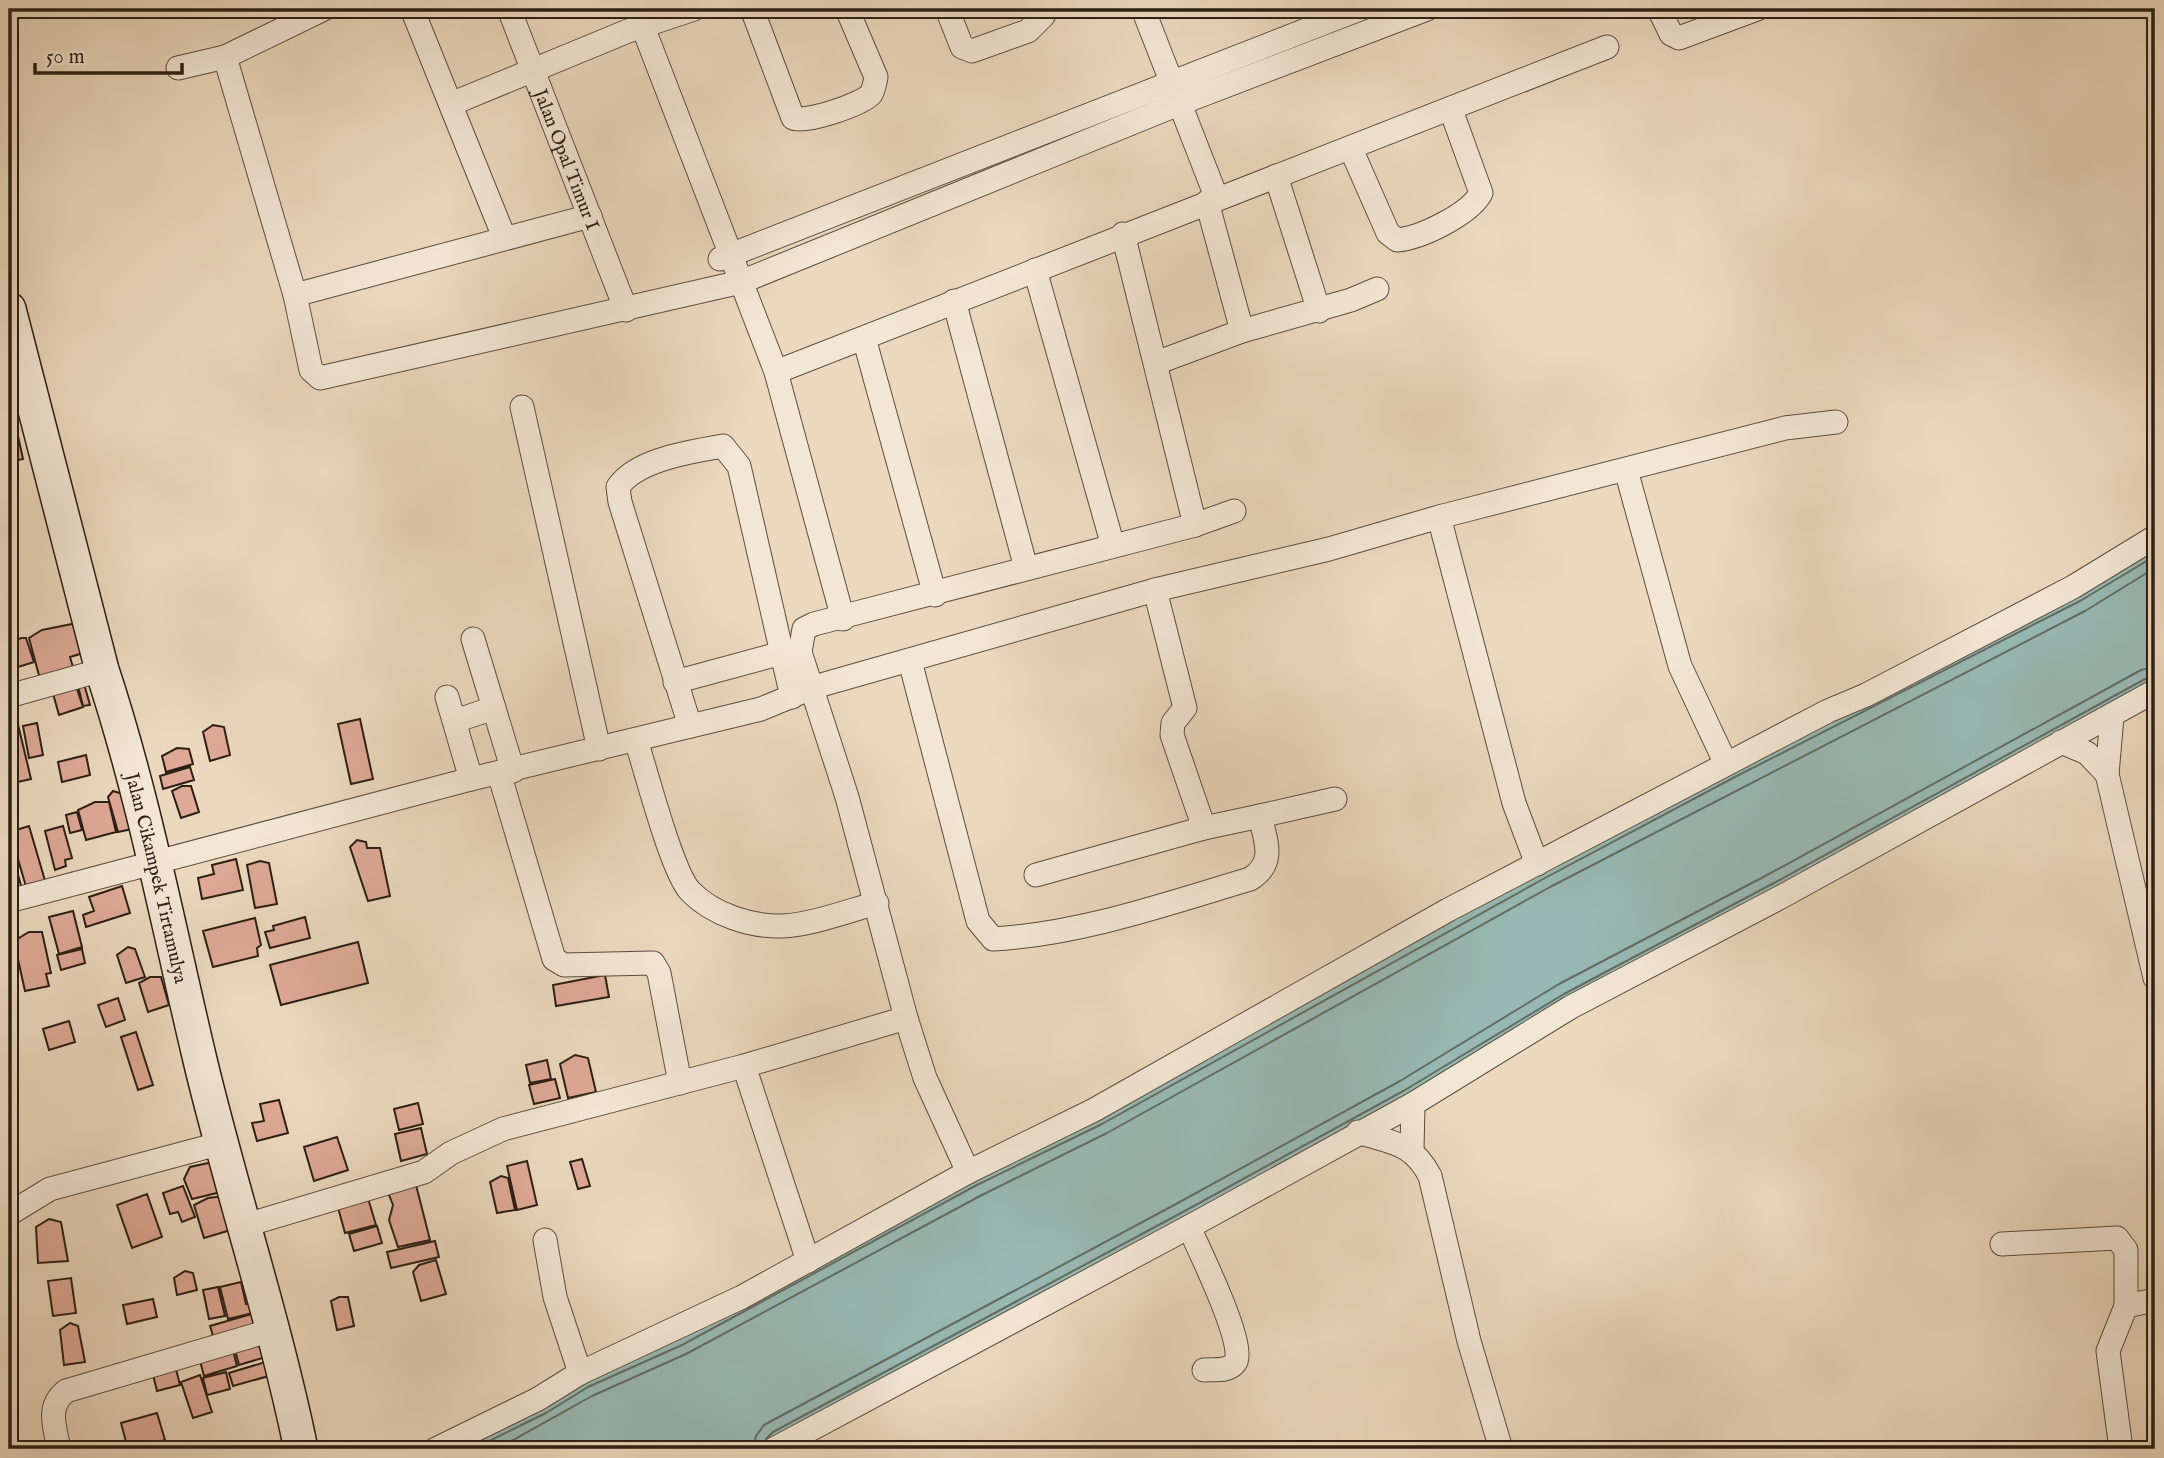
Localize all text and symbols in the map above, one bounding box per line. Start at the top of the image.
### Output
scale bar [35,32,182,76]
text: 50 m [46,44,85,71]
street label: Jalan Opal Timur I [526,84,604,234]
street label: Jalan Cikampek Tirtamulya [118,768,192,987]

